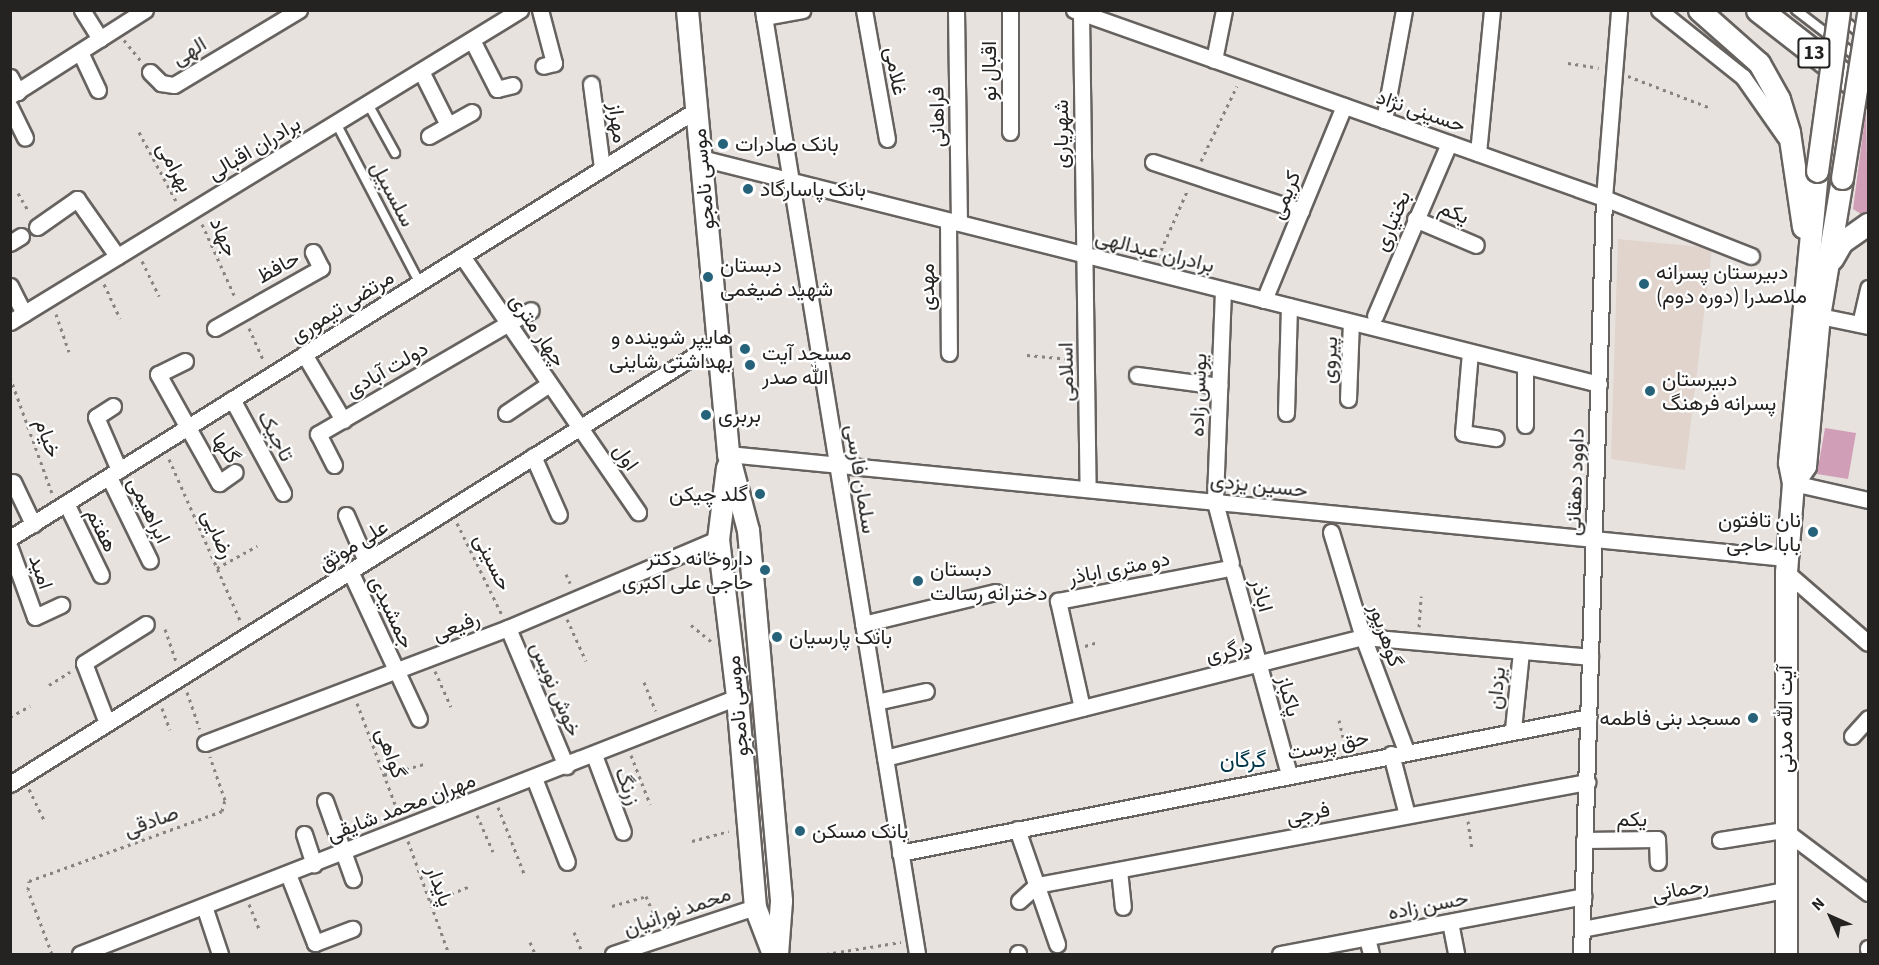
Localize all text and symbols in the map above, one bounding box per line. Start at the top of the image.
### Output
street label: الهی [167,31,211,71]
road number: 13 [1796,36,1832,70]
street label: اقبال نو [976,41,1002,101]
street label: غلامی [879,45,913,97]
street label: حسینی نژاد [1373,84,1469,138]
street label: فراهانی [924,86,950,148]
street label: شهریاری [1048,99,1074,169]
street label: مهراز [603,101,633,145]
street label: برادران اقبالی [203,110,305,186]
street label: موسی نامجو [686,127,720,231]
place label: بانک صادرات [735,131,839,157]
street label: بهرامی [151,137,199,197]
marker: بانک صادرات [716,137,730,151]
street label: سلسبیل [365,157,421,231]
street label: کریمی [1264,167,1306,223]
place label: بانک پاسارگاد [760,176,866,202]
marker: بانک پاسارگاد [741,182,755,196]
street label: بختیاری [1368,187,1416,255]
street label: یکم [1435,194,1473,230]
street label: جهاد [204,214,244,260]
street label: برادران عبدالهی [1093,224,1217,278]
street label: حافظ [252,245,304,289]
place label: دبستان شهید ضیغمی [720,252,833,302]
place label: دبيرستان پسرانه ملاصدرا (دوره دوم) [1656,259,1807,309]
street label: مهدی [914,263,940,311]
street label: مرتضی تیموری [285,264,399,348]
marker: دبستان شهید ضیغمی [701,270,715,284]
marker: دبيرستان پسرانه ملاصدرا (دوره دوم) [1637,277,1651,291]
street label: چهار متری [504,289,572,371]
place label: هایپر شوینده و بهداشتی شاینی [609,324,733,374]
street label: دولت آبادی [341,335,433,403]
street label: پیروی [1315,336,1343,384]
place label: مسجد آیت الله صدر [762,340,852,390]
marker: هایپر شوینده و بهداشتی شاینی [738,342,752,356]
street label: اسلامی [1053,342,1079,402]
street label: یونس زاده [1184,353,1212,437]
marker: مسجد آیت الله صدر [743,358,757,372]
place label: دبیرستان پسرانه فرهنگ [1662,366,1776,416]
marker: دبیرستان پسرانه فرهنگ [1643,384,1657,398]
place label: بربری [718,402,761,428]
street label: تاجیک [252,406,300,466]
marker: بربری [699,408,713,422]
street label: خیام [29,415,67,461]
street label: سلمان فارسی [840,423,882,535]
street label: گلها [207,428,245,468]
street label: داوود دهقانی [1561,428,1589,536]
street label: اول [608,438,644,476]
street label: حسین یزدی [1209,467,1309,503]
street label: ابراهیمی [122,473,176,547]
place label: گلد چیکن [669,481,748,507]
marker: گلد چیکن [753,487,767,501]
street label: هفتم [81,504,123,556]
street label: رضایی [196,505,240,563]
place label: نان تافتون بابا حاجی [1718,507,1801,557]
street label: علی موثق [314,514,392,576]
marker: نان تافتون بابا حاجی [1806,525,1820,539]
street label: حسینی [468,529,518,595]
place label: داروخانه دکتر حاجی علی اکبری [622,545,753,595]
street label: دو متری اباذر [1066,546,1172,590]
street label: امید [23,551,59,593]
place label: دبستان دخترانه رسالت [930,556,1047,606]
marker: داروخانه دکتر حاجی علی اکبری [758,563,772,577]
street label: جمشیدی [364,572,420,652]
marker: دبستان دخترانه رسالت [911,574,925,588]
street label: اباذر [1245,575,1279,615]
street label: گوهرپور [1363,600,1409,670]
street label: رفیعی [429,606,483,646]
place label: بانک پارسیان [789,624,892,650]
marker: بانک پارسیان [770,630,784,644]
street label: درگری [1203,632,1255,668]
street label: خوش نویس [525,638,587,740]
street label: موسی نامجو [720,654,754,758]
street label: یزدان [1481,665,1511,711]
street label: آیت الله مدنی [1772,665,1798,773]
street label: پاکباز [1271,673,1307,719]
place label: مسجد بنی فاطمه [1600,705,1741,731]
marker: مسجد بنی فاطمه [1746,711,1760,725]
street label: گواهی [370,724,412,782]
street label: حق پرست [1285,725,1371,765]
district label: گرگان [1220,748,1266,774]
street label: زرنگ [609,764,647,808]
street label: مهران محمد شایقی [323,767,479,847]
street label: فرجی [1284,796,1332,830]
street label: صادقی [120,800,182,842]
street label: یکم [1616,806,1648,832]
place label: بانک مسکن [812,818,908,844]
marker: بانک مسکن [793,824,807,838]
street label: پایدار [421,862,459,910]
street label: رحمانی [1650,871,1710,907]
street label: محمد نورانیان [620,881,734,941]
street label: حسن زاده [1386,885,1470,925]
north arrow [1801,887,1861,947]
text: N [1807,893,1830,916]

